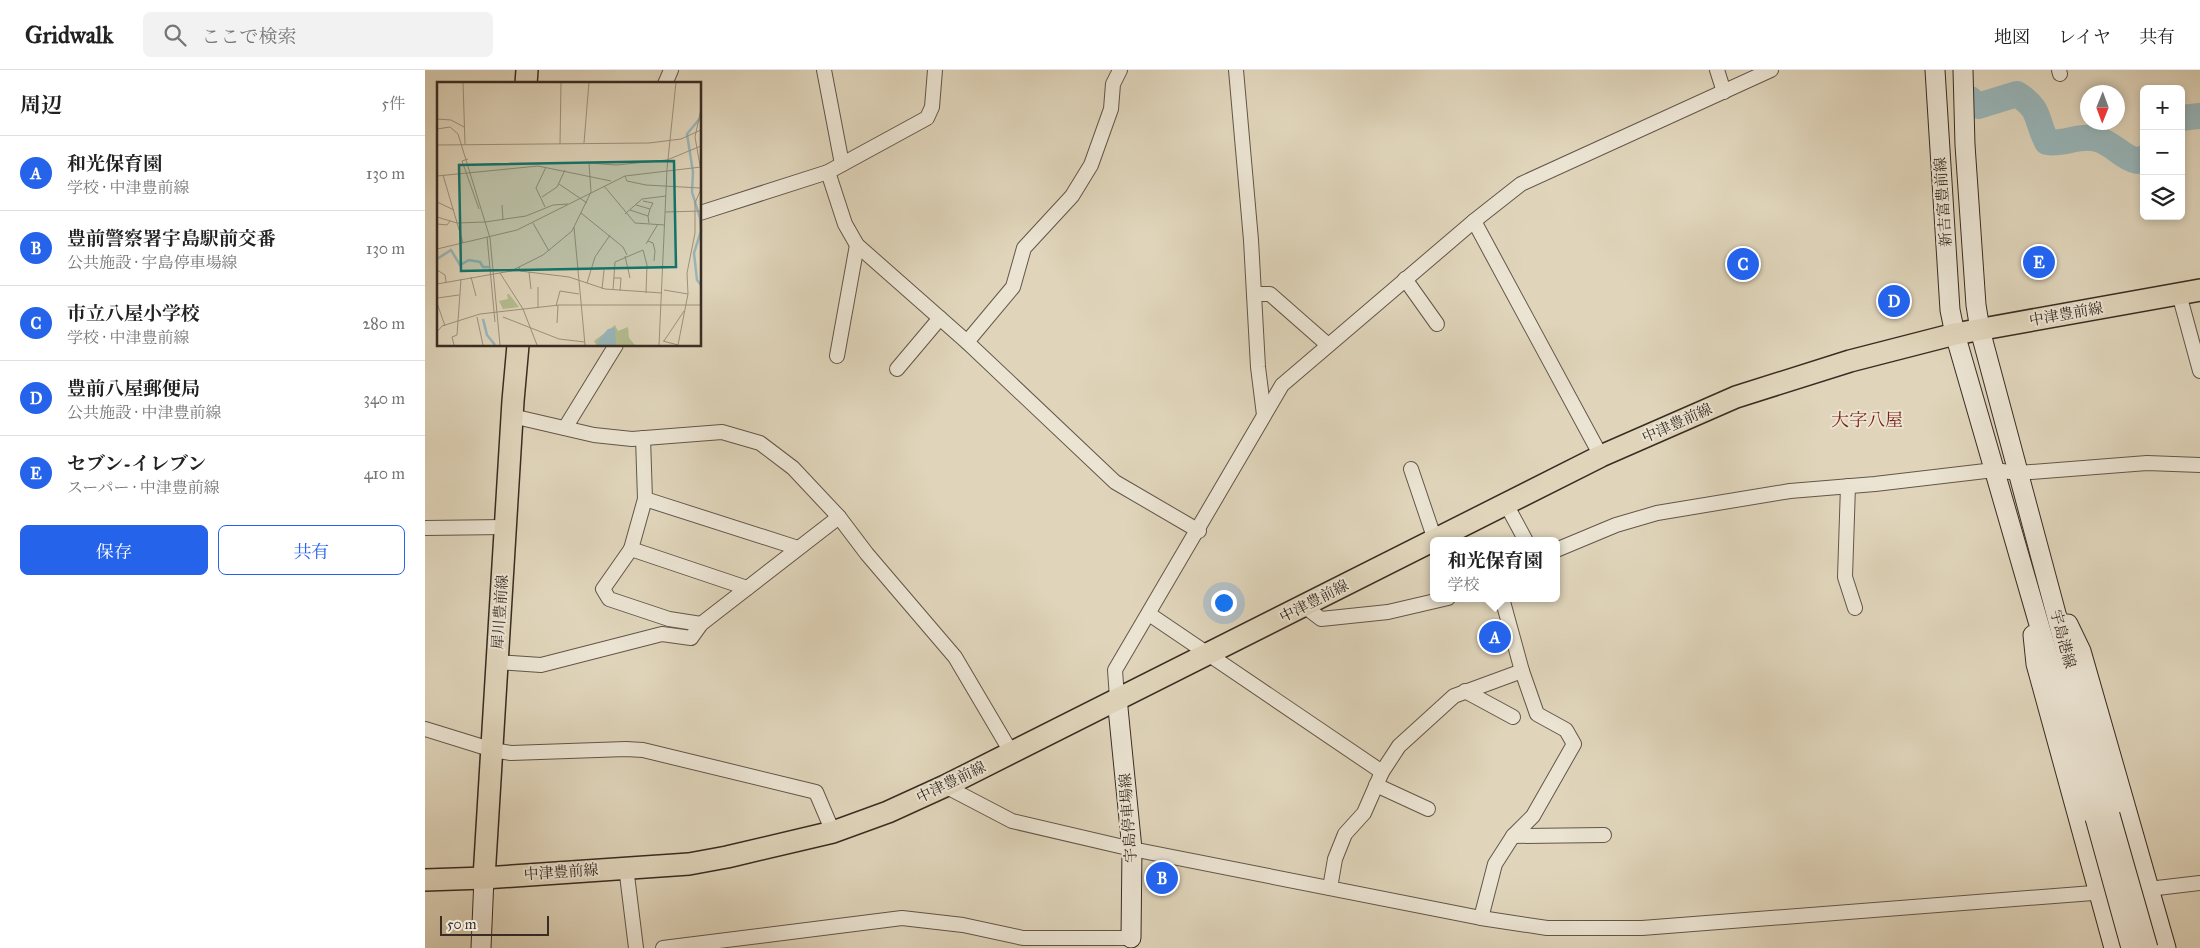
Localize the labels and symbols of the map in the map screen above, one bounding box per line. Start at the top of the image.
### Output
inset map [437,82,701,346]
north arrow [2080,85,2125,130]
street label: 新吉富豊前線 [1931,156,1955,248]
pin: E [2023,243,2055,281]
pin: C [1727,245,1759,283]
pin: D [1878,282,1910,320]
street label: 中津豊前線 [2027,299,2105,329]
street label: 中津豊前線 [1639,400,1715,446]
district label: 大字八屋 [1831,409,1903,431]
street label: 犀川豊前線 [488,574,512,650]
street label: 中津豊前線 [1276,576,1352,626]
your location [1211,590,1237,616]
street label: 宇島港線 [2047,608,2079,670]
pin: A [1479,618,1511,656]
street label: 中津豊前線 [913,757,989,807]
street label: 宇島停車場線 [1116,772,1140,864]
pin: B [1146,859,1178,897]
street label: 中津豊前線 [523,860,599,884]
scale bar [440,913,549,936]

